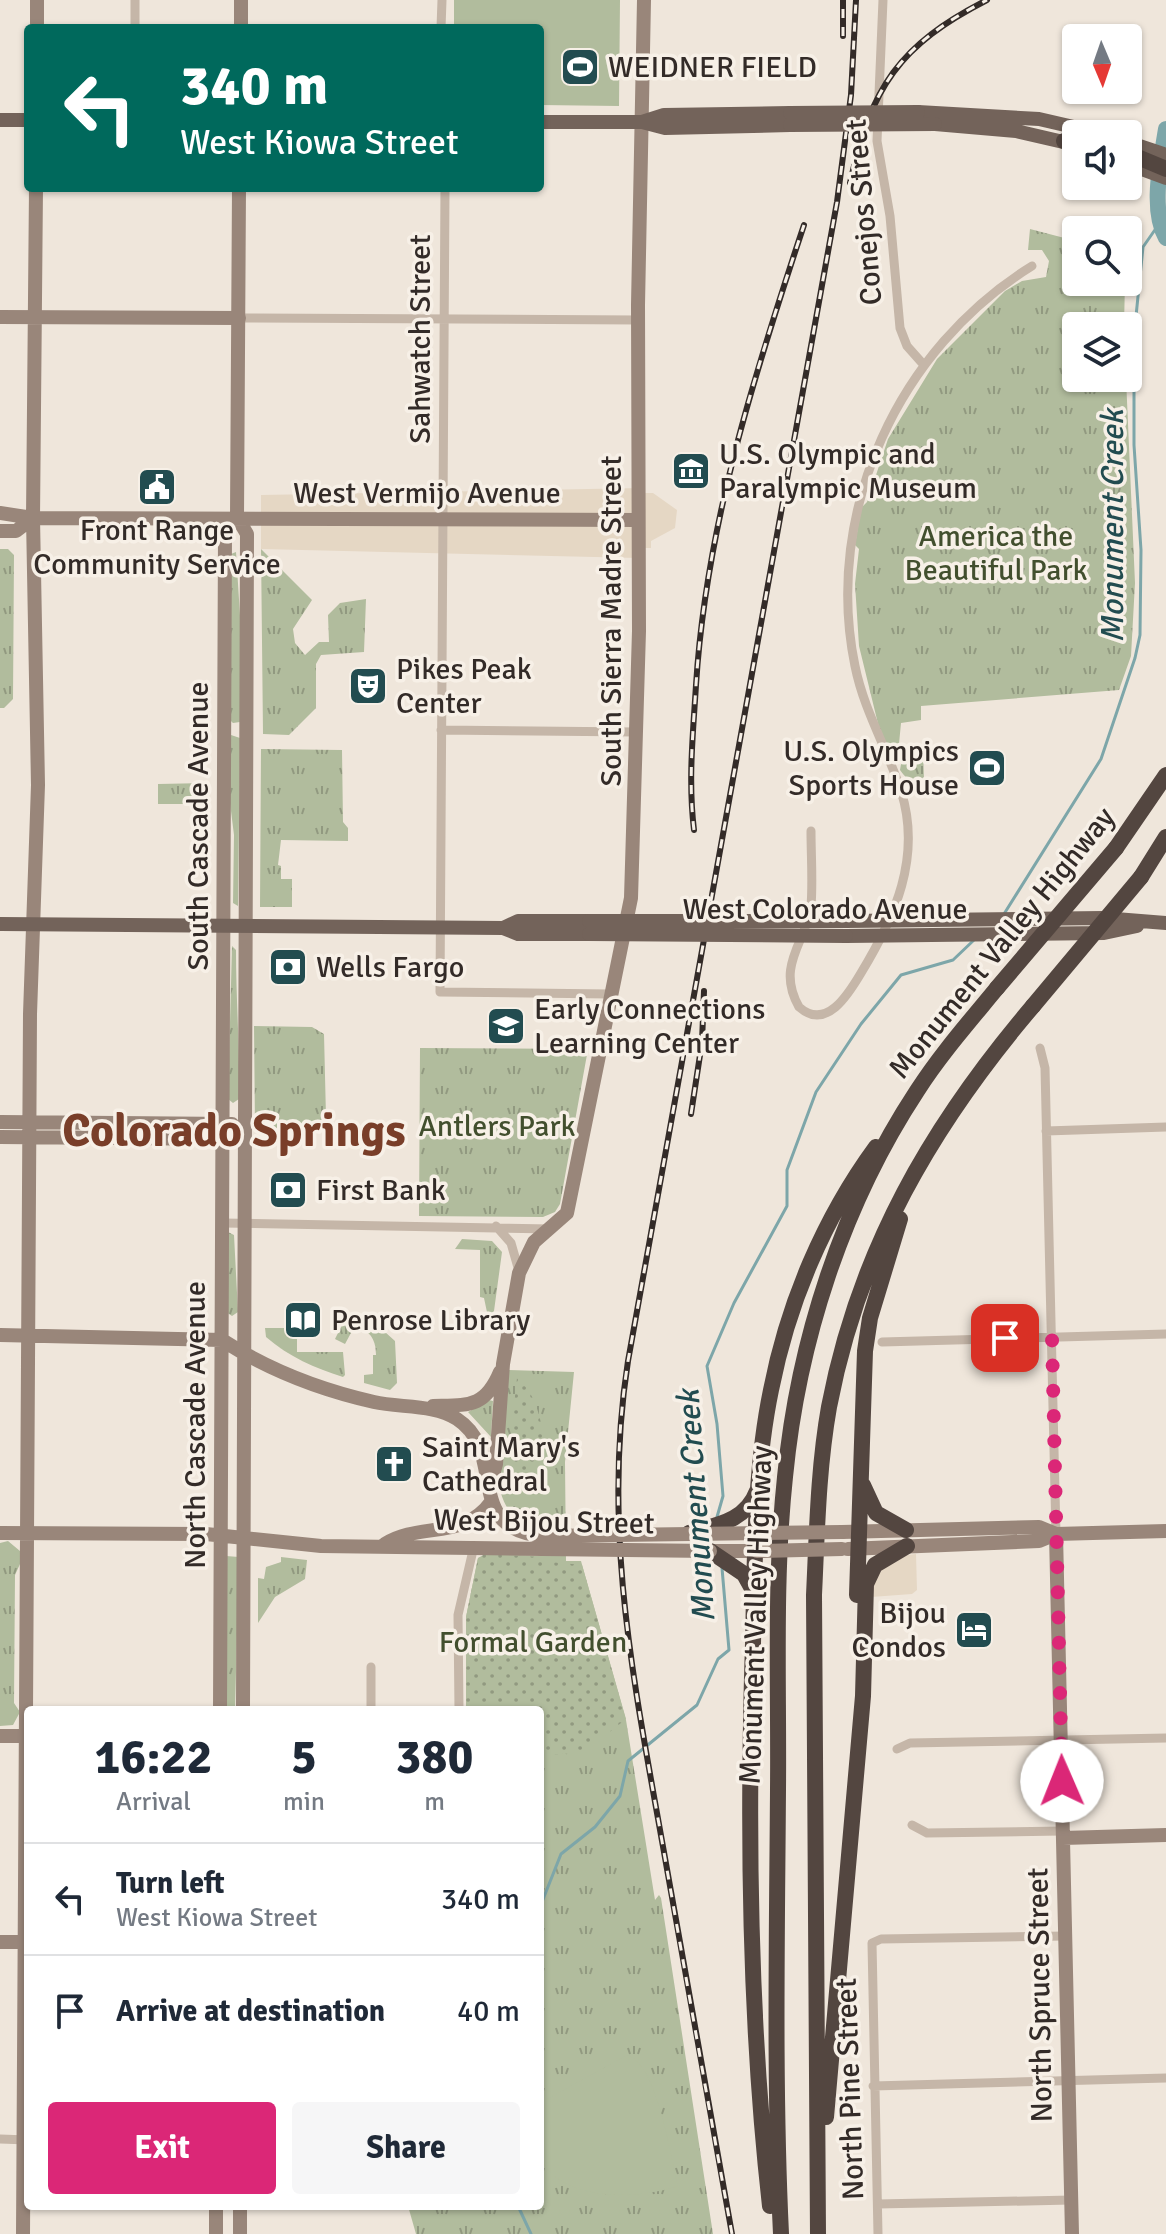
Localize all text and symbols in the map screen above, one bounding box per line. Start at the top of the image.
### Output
north arrow [1062,24,1142,104]
map controls [1062,24,1142,392]
sports icon: WEIDNER FIELD [559,46,601,88]
place label: WEIDNER FIELD [608,49,817,86]
text: 340 m [180,51,328,120]
icon: left [48,56,152,160]
street label: Conejos Street [837,117,891,307]
text: West Kiowa Street [180,120,459,165]
button: sound [1062,120,1142,200]
button: search [1062,216,1142,296]
street label: Sahwatch Street [402,234,439,444]
button: layers [1062,312,1142,392]
water label: Monument Creek [1093,406,1132,643]
place label: U.S. Olympic and Paralympic Museum [719,436,977,507]
museum icon: U.S. Olympic and Paralympic Museum [670,450,712,492]
street label: South Sierra Madre Street [593,455,630,787]
public building icon: Front Range Community Service [136,466,178,508]
street label: West Vermijo Avenue [293,475,561,512]
place label: Front Range Community Service [33,512,281,583]
park label: America the Beautiful Park [904,518,1088,589]
place label: Pikes Peak Center [396,651,532,722]
theatre icon: Pikes Peak Center [347,665,389,707]
street label: South Cascade Avenue [180,682,217,970]
place label: U.S. Olympics Sports House [783,733,959,804]
sports icon: U.S. Olympics Sports House [966,747,1008,789]
street label: Monument Valley Highway [881,800,1123,1086]
street label: West Colorado Avenue [682,891,968,928]
bank icon: Wells Fargo [267,946,309,988]
place label: Wells Fargo [316,949,464,986]
place label: Early Connections Learning Center [534,991,765,1062]
school or university icon: Early Connections Learning Center [485,1005,527,1047]
district label: Colorado Springs [62,1103,406,1159]
park label: Antlers Park [418,1108,576,1145]
bank icon: First Bank [267,1169,309,1211]
place label: First Bank [316,1172,446,1209]
street label: North Cascade Avenue [177,1281,214,1569]
library icon: Penrose Library [282,1299,324,1341]
place label: Penrose Library [331,1302,530,1339]
pin [971,1304,1039,1372]
icon: arrive [983,1316,1027,1360]
water label: Monument Creek [668,1385,724,1624]
place label: Saint Mary's Cathedral [422,1429,580,1500]
church icon: Saint Mary's Cathedral [373,1443,415,1485]
street label: Monument Valley Highway [732,1445,780,1785]
street label: West Bijou Street [433,1502,655,1542]
place label: Bijou Condos [852,1595,946,1666]
hotel icon: Bijou Condos [953,1609,995,1651]
park label: Formal Garden [439,1624,627,1661]
text: 16:22 [95,1728,212,1787]
text: 5 [291,1728,317,1787]
text: 380 [396,1728,473,1787]
position arrow [1020,1739,1104,1823]
text: Arrival [116,1786,191,1818]
text: min [283,1786,325,1818]
text: m [424,1786,445,1818]
text: Turn left [116,1865,225,1902]
street label: North Spruce Street [1019,1867,1061,2123]
icon: left [48,1877,92,1921]
text: 340 m [441,1881,520,1918]
text: West Kiowa Street [116,1902,317,1934]
street label: North Pine Street [828,1977,872,2201]
icon: arrive [48,1989,92,2033]
text: Arrive at destination [116,1993,385,2030]
text: 40 m [457,1993,520,2030]
button: Exit [48,2102,276,2194]
button: Share [292,2102,520,2194]

